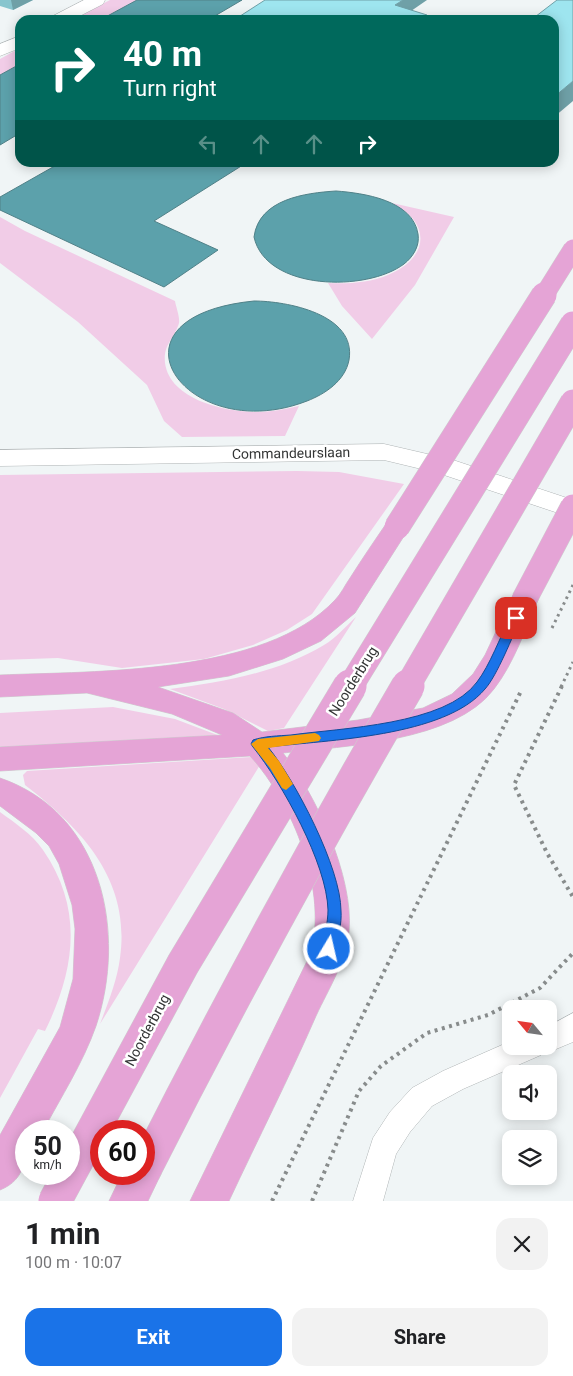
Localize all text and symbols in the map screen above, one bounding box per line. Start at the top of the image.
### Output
text: 40 m [123,34,202,75]
icon: right [40,35,105,100]
text: Turn right [123,76,217,101]
icon: left [194,130,222,158]
icon: ahead [247,130,275,158]
icon: ahead [300,130,328,158]
icon: right [353,130,381,158]
street label: Commandeurslaan [232,444,350,462]
pin [495,597,537,639]
icon: arrive [502,604,530,632]
street label: Noorderbrug [325,643,381,719]
position arrow [302,922,354,974]
street label: Noorderbrug [121,991,173,1069]
north arrow [502,1000,558,1055]
map controls [502,1000,557,1185]
button: sound [502,1065,557,1120]
speed limit sign: 60 [90,1120,155,1185]
button: layers [502,1130,557,1185]
text: 50 [33,1132,62,1161]
text: km/h [33,1158,62,1172]
text: 1 min [25,1216,100,1251]
button: close [496,1218,548,1270]
text: 100 m · 10:07 [25,1253,122,1272]
button: Exit [25,1308,282,1366]
button: Share [292,1308,548,1366]

